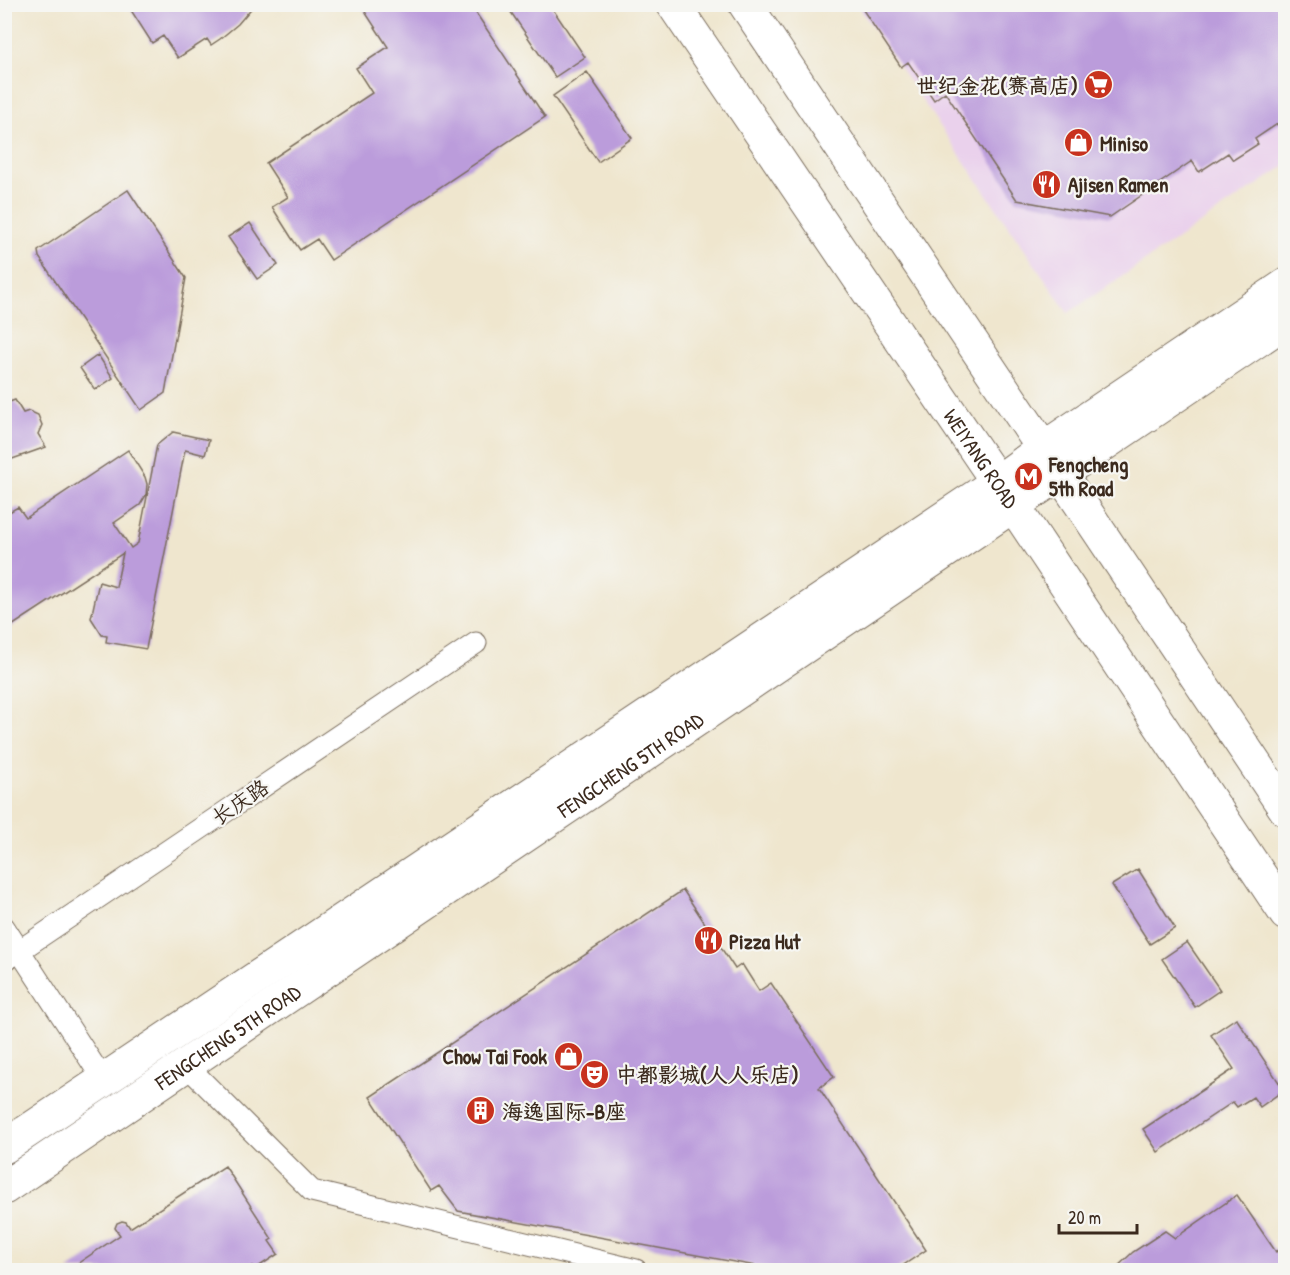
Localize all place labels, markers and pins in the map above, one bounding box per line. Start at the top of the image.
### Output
supermarket icon: 世纪金花(赛高店) [1083,69,1115,101]
place label: 世纪金花(赛高店) [916,71,1078,100]
shop icon: Miniso [1063,127,1095,159]
place label: Miniso [1100,129,1148,158]
restaurant icon: Ajisen Ramen [1031,168,1063,200]
place label: Ajisen Ramen [1068,170,1169,199]
place label: Fengcheng 5th Road [1048,450,1128,503]
metro station icon: Fengcheng 5th Road [1012,460,1044,492]
restaurant icon: Pizza Hut [692,925,724,957]
place label: Pizza Hut [729,927,801,956]
shop icon: Chow Tai Fook [552,1040,584,1072]
place label: Chow Tai Fook [443,1042,547,1071]
theatre icon: 中都影城(人人乐店) [579,1058,611,1090]
place label: 中都影城(人人乐店) [616,1060,799,1089]
building icon: 海逸国际-B座 [465,1095,497,1127]
place label: 海逸国际-B座 [502,1097,626,1126]

